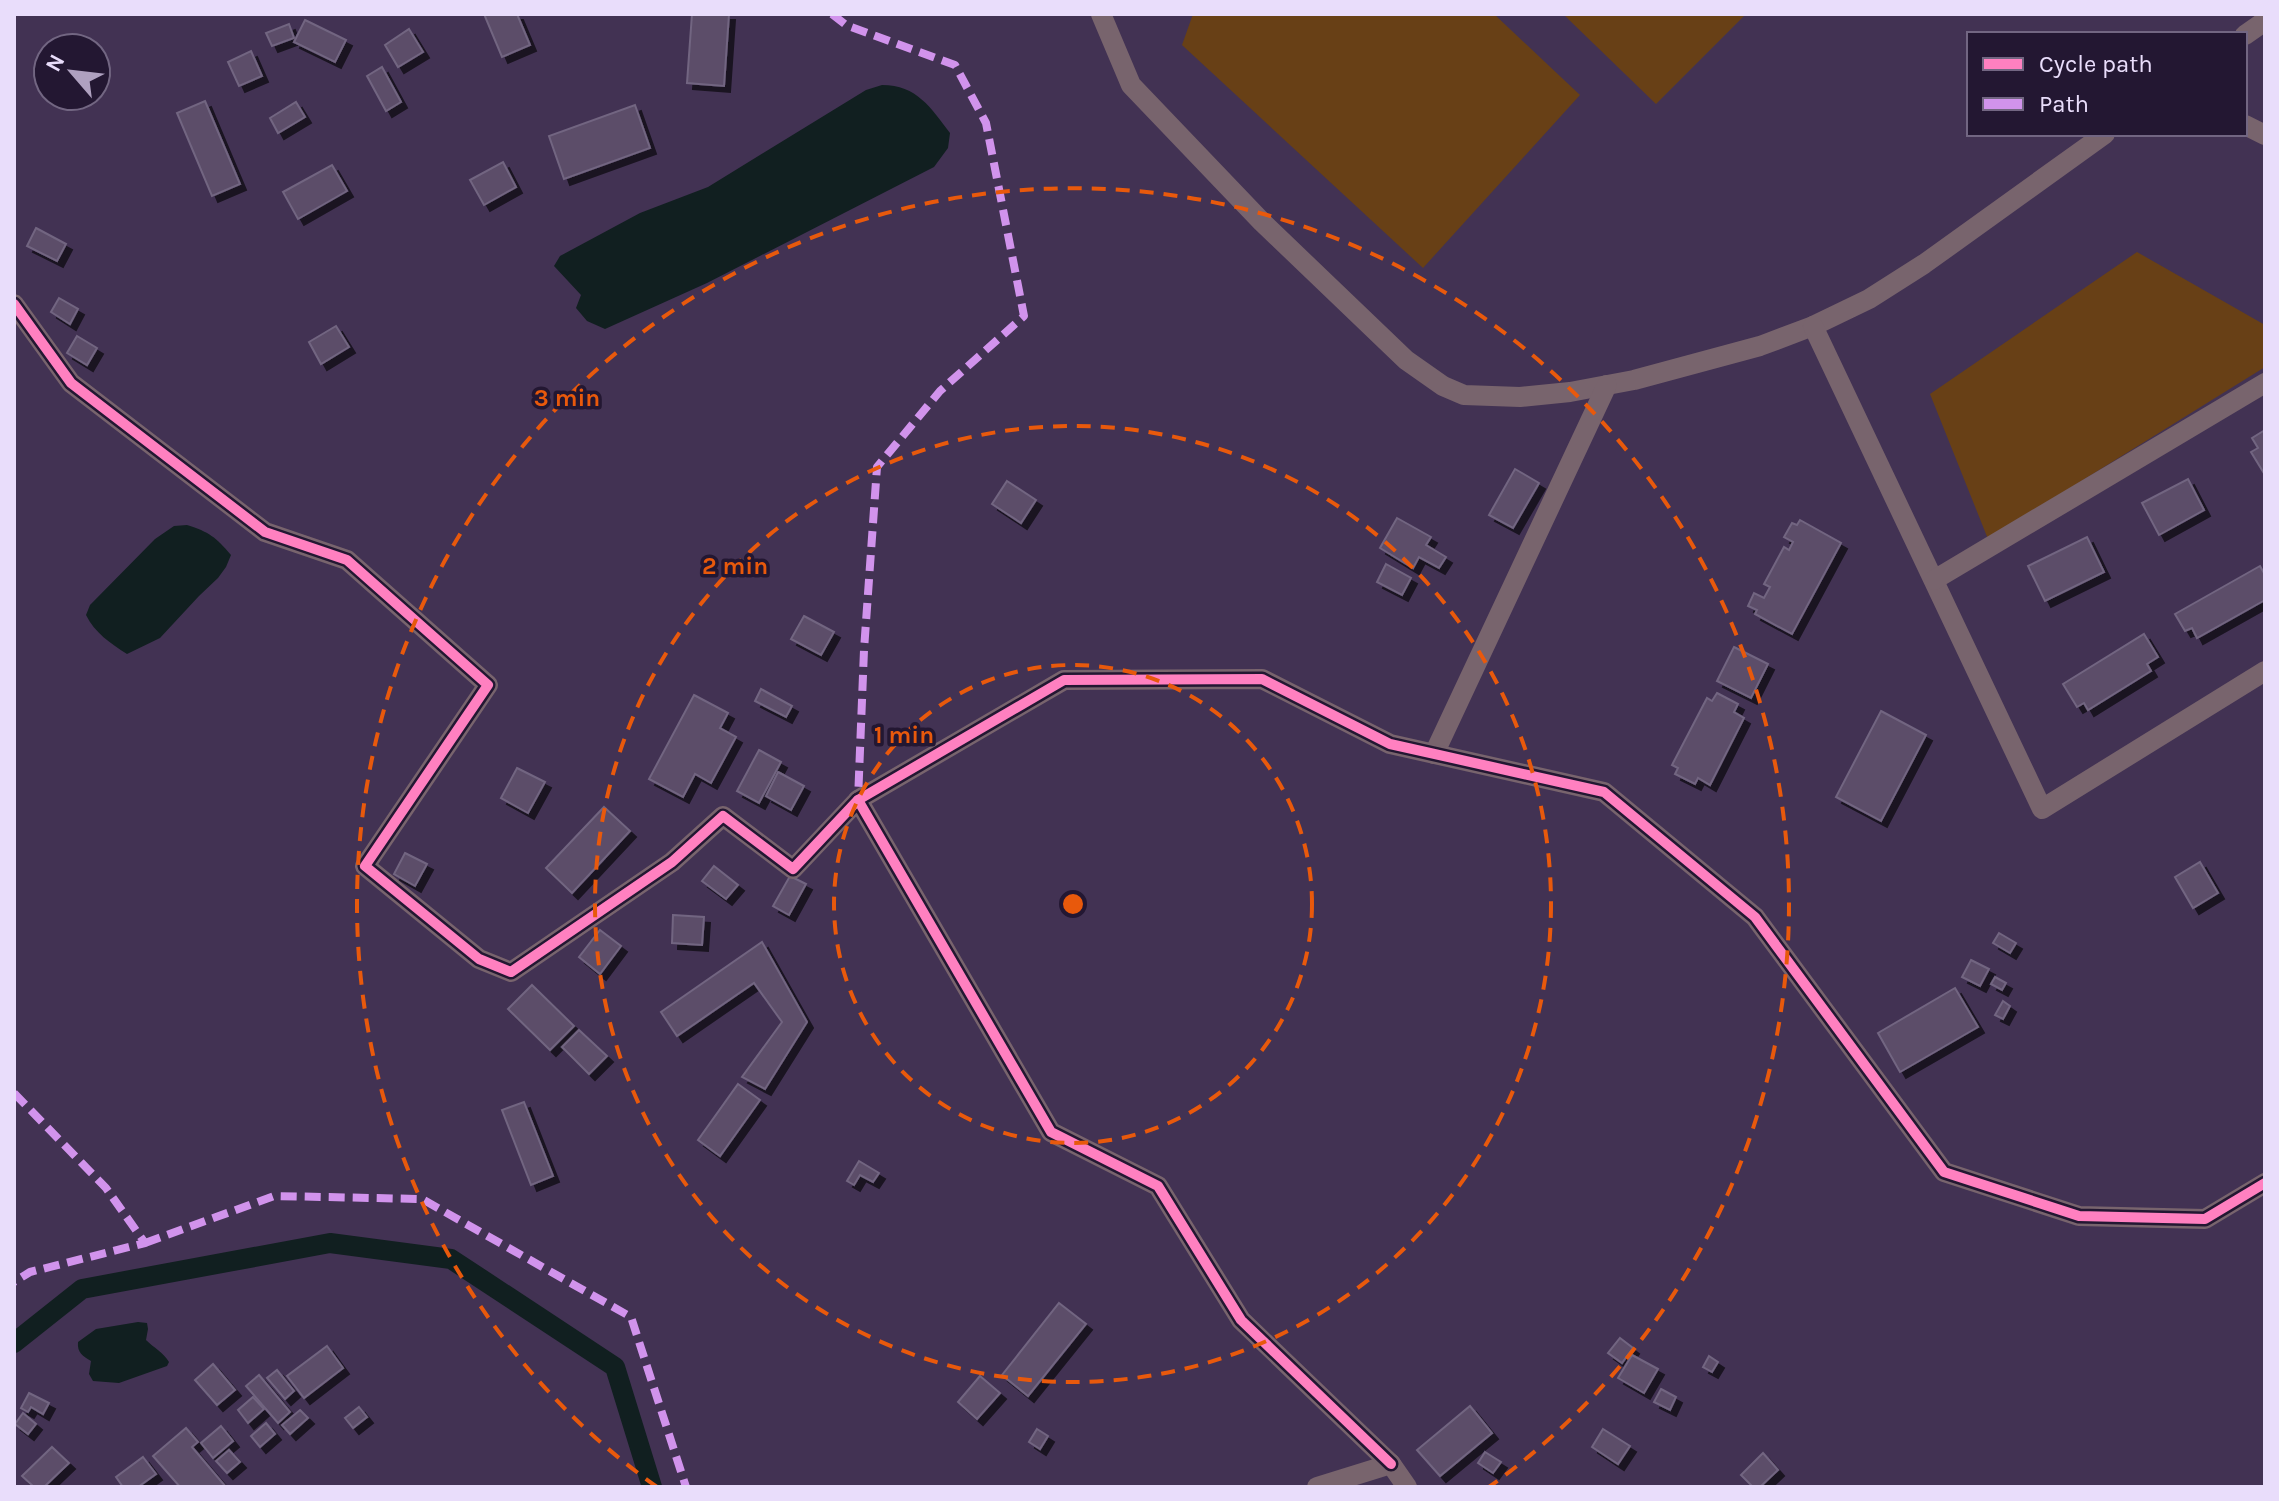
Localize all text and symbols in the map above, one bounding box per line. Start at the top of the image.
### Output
north arrow [32,32,112,112]
legend [1967,32,2247,136]
text: N [40,50,70,76]
text: Cycle path [2039,50,2153,78]
text: Path [2039,90,2089,118]
text: 3 min [534,384,600,412]
text: 2 min [702,552,768,580]
text: 1 min [874,721,934,749]
centre of rings [1059,890,1087,918]

